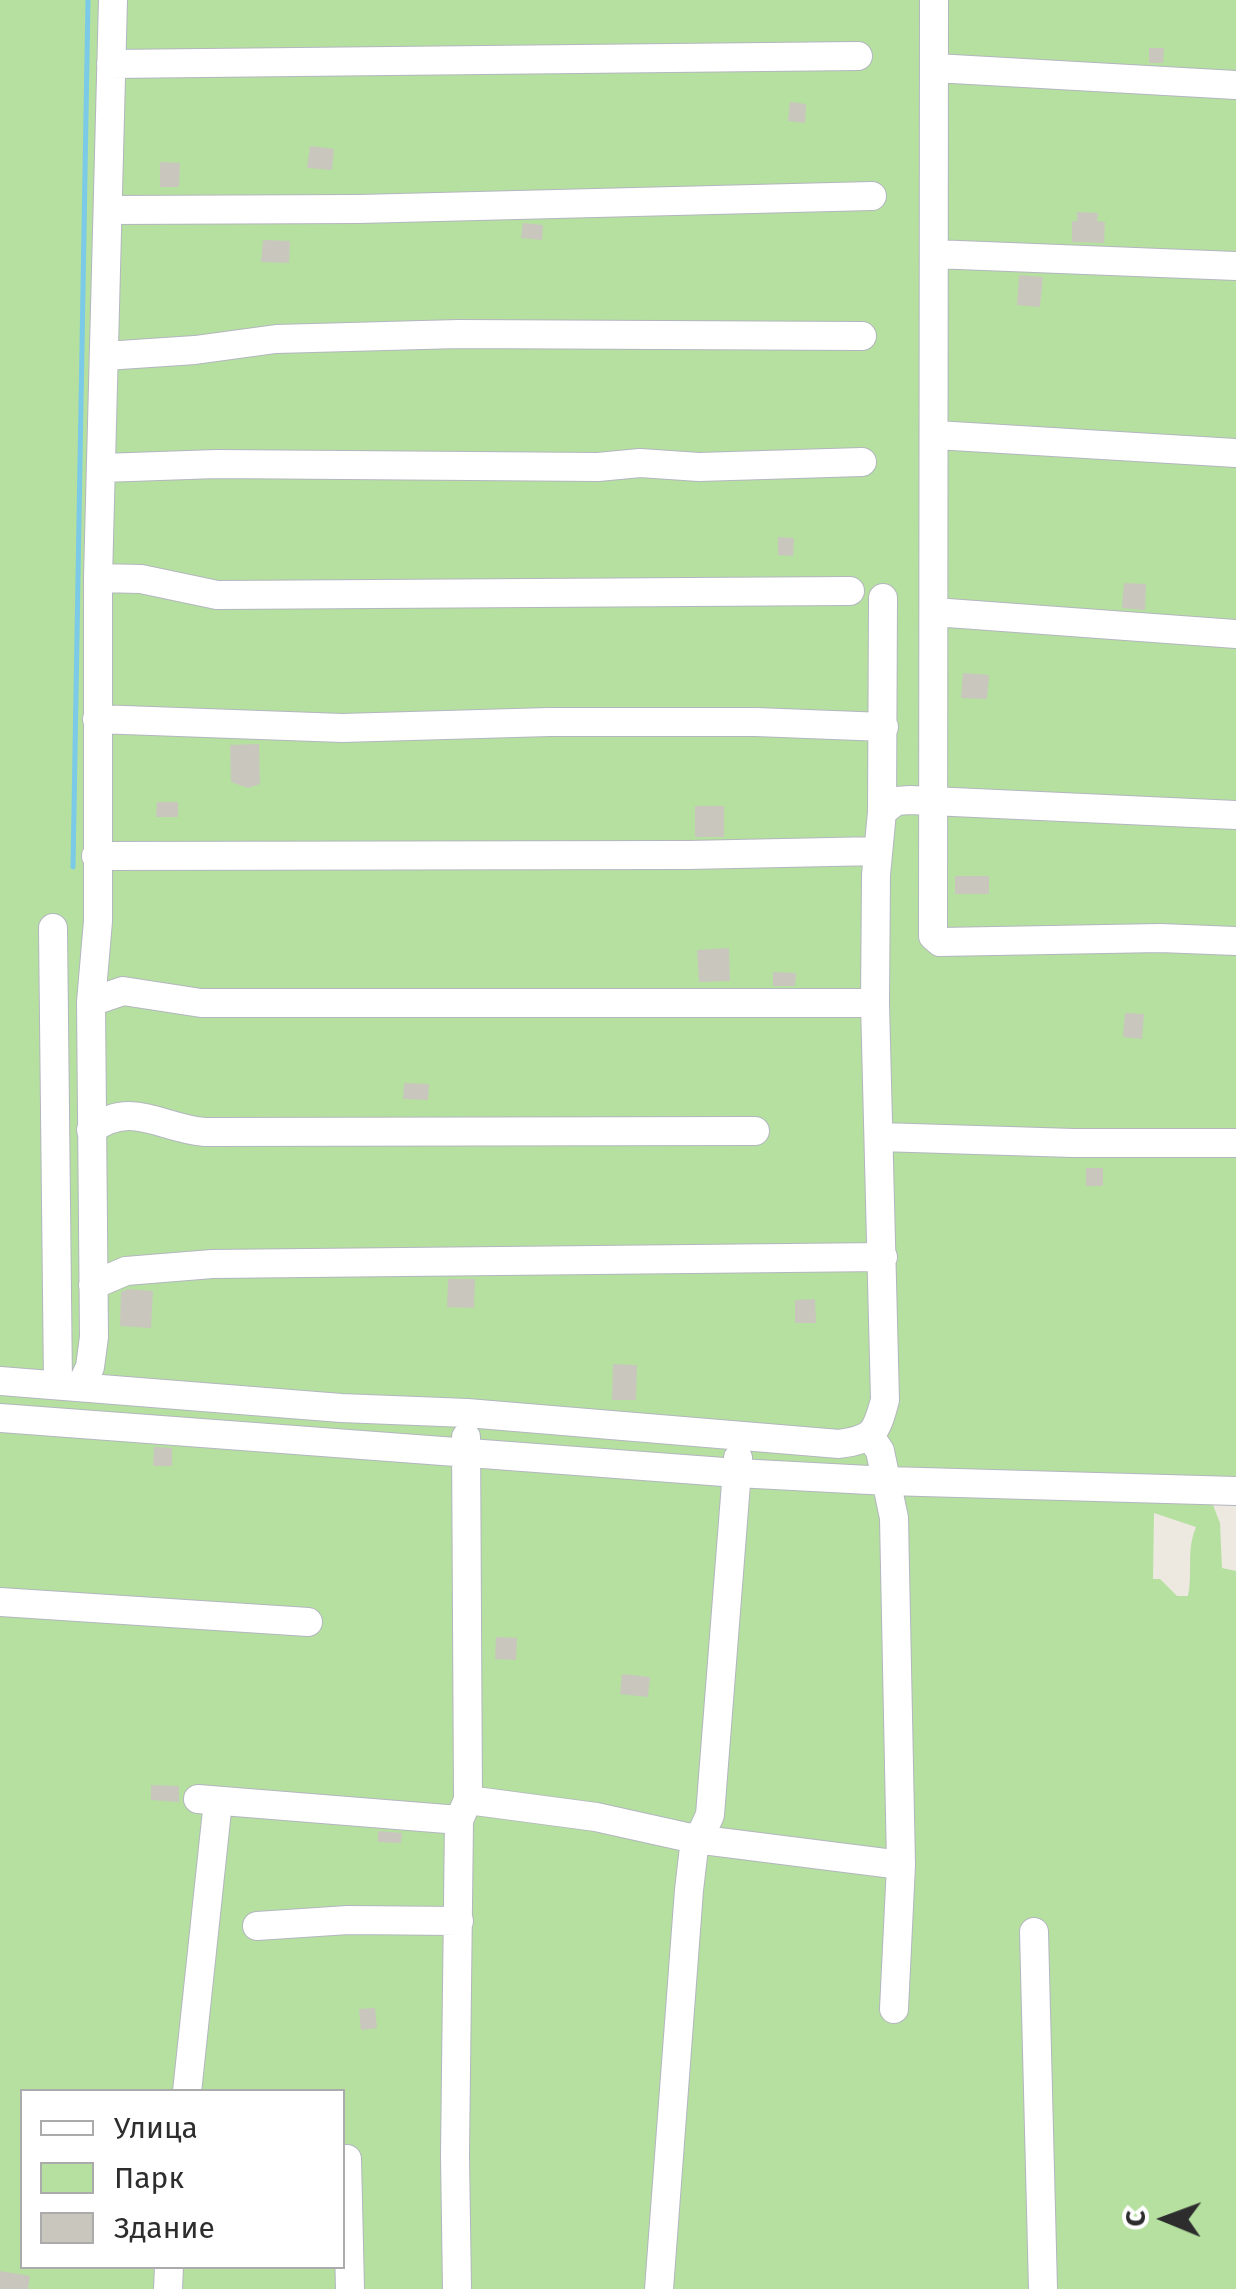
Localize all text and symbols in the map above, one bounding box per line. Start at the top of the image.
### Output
legend [20,2089,345,2269]
text: Улица [114,2110,198,2146]
text: Парк [114,2160,184,2196]
north arrow [1116,2169,1216,2269]
text: Здание [114,2210,215,2246]
text: С [1119,2210,1152,2227]

